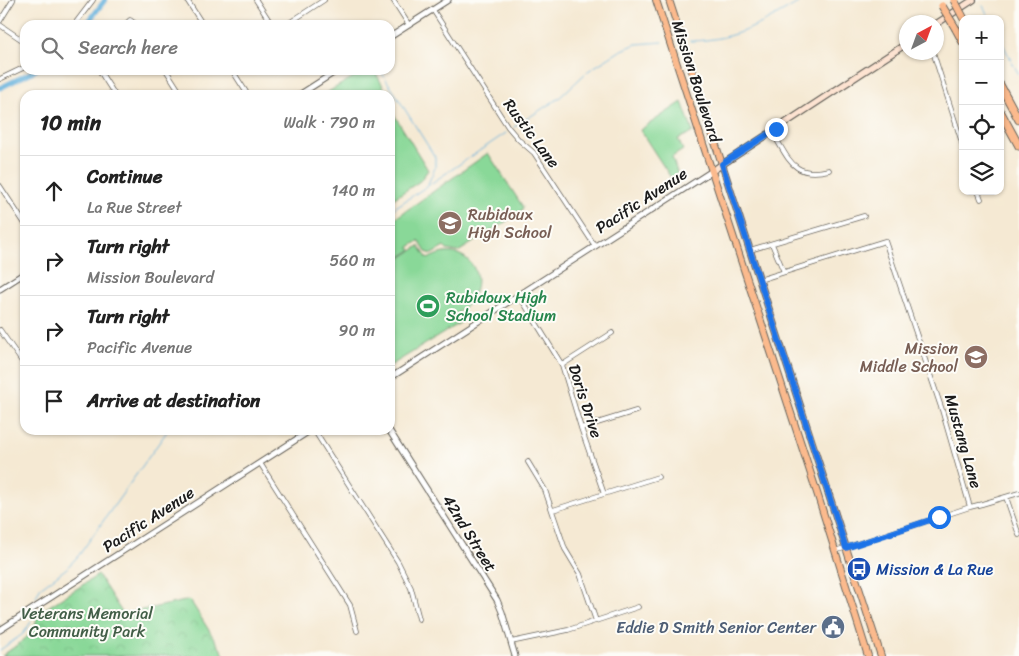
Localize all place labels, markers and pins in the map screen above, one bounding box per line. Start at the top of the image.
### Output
place label: Rubidoux High School [468,200,552,247]
school or university icon: Rubidoux High School [437,210,463,236]
place label: Rubidoux High School Stadium [446,283,556,330]
sports icon: Rubidoux High School Stadium [415,293,441,319]
place label: Mission Middle School [860,334,958,381]
school or university icon: Mission Middle School [963,344,989,370]
place label: Mission & La Rue [876,555,994,584]
bus stop icon: Mission & La Rue [846,556,872,582]
place label: Eddie D Smith Senior Center [616,613,817,642]
public building icon: Eddie D Smith Senior Center [820,614,846,640]

